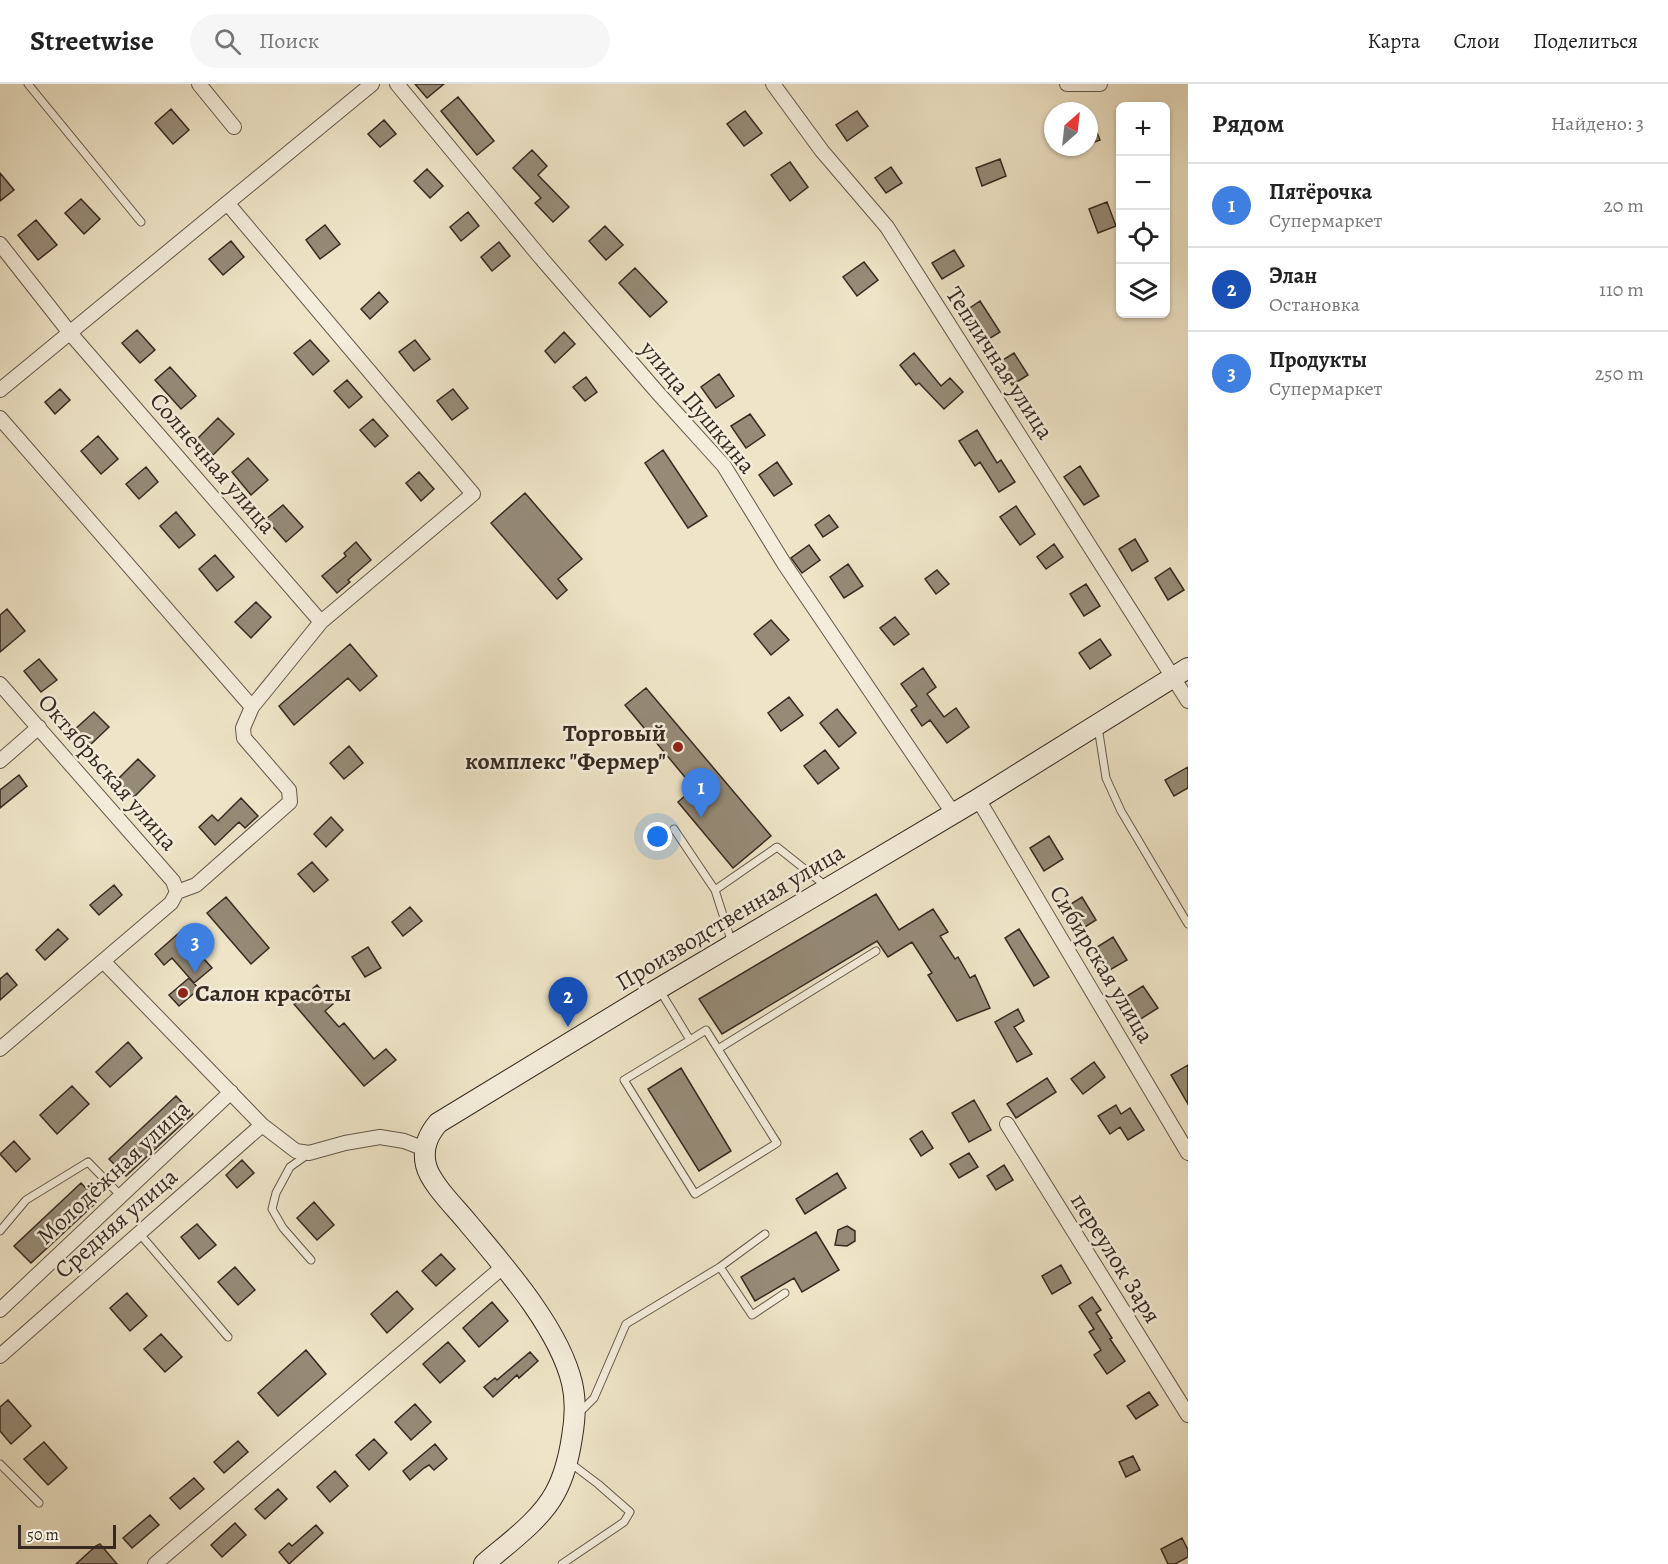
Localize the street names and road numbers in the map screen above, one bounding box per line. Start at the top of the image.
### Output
street label: Тепличная улица [939,280,1061,446]
street label: улица Пушкина [632,333,763,480]
street label: Солнечная улица [143,385,283,541]
street label: Октябрьская улица [31,687,185,857]
street label: Производственная улица [610,836,850,998]
street label: Сибирская улица [1042,879,1162,1049]
street label: Молодёжная улица [29,1092,197,1252]
street label: Средняя улица [48,1161,184,1285]
street label: переулок Заря [1063,1187,1169,1329]

